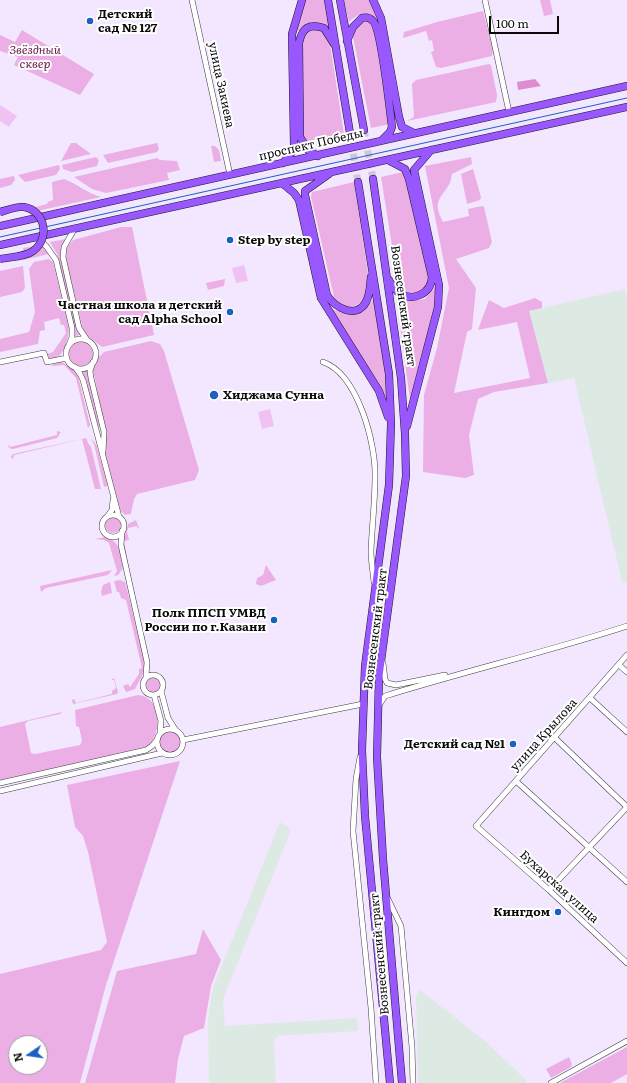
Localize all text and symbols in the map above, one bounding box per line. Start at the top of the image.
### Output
place label: Детский сад № 127 [98,7,157,35]
scale bar [491,8,561,34]
text: 100 m [496,14,529,32]
marker: Детский сад № 127 [85,16,95,26]
street label: улица Закиева [205,41,237,129]
park label: Звёздный сквер [9,43,61,71]
street label: проспект Победы [257,126,365,164]
place label: Step by step [238,233,310,247]
marker: Step by step [225,235,235,245]
street label: Вознесенский тракт [387,244,419,368]
place label: Частная школа и детский сад Alpha School [58,298,222,326]
marker: Частная школа и детский сад Alpha School [225,307,235,317]
place label: Хиджама Сунна [223,388,324,402]
marker: Хиджама Сунна [208,389,220,401]
street label: Вознесенский тракт [361,567,391,691]
place label: Полк ППСП УМВД России по г.Казани [144,606,266,634]
marker: Полк ППСП УМВД России по г.Казани [269,615,279,625]
street label: улица Крылова [508,696,580,774]
place label: Детский сад №1 [404,737,505,751]
marker: Детский сад №1 [508,739,518,749]
street label: Бухарская улица [516,848,602,926]
street label: Вознесенский тракт [368,892,392,1016]
place label: Кингдом [493,905,550,919]
marker: Кингдом [553,907,563,917]
north arrow [8,1035,48,1075]
text: N [8,1051,26,1064]

